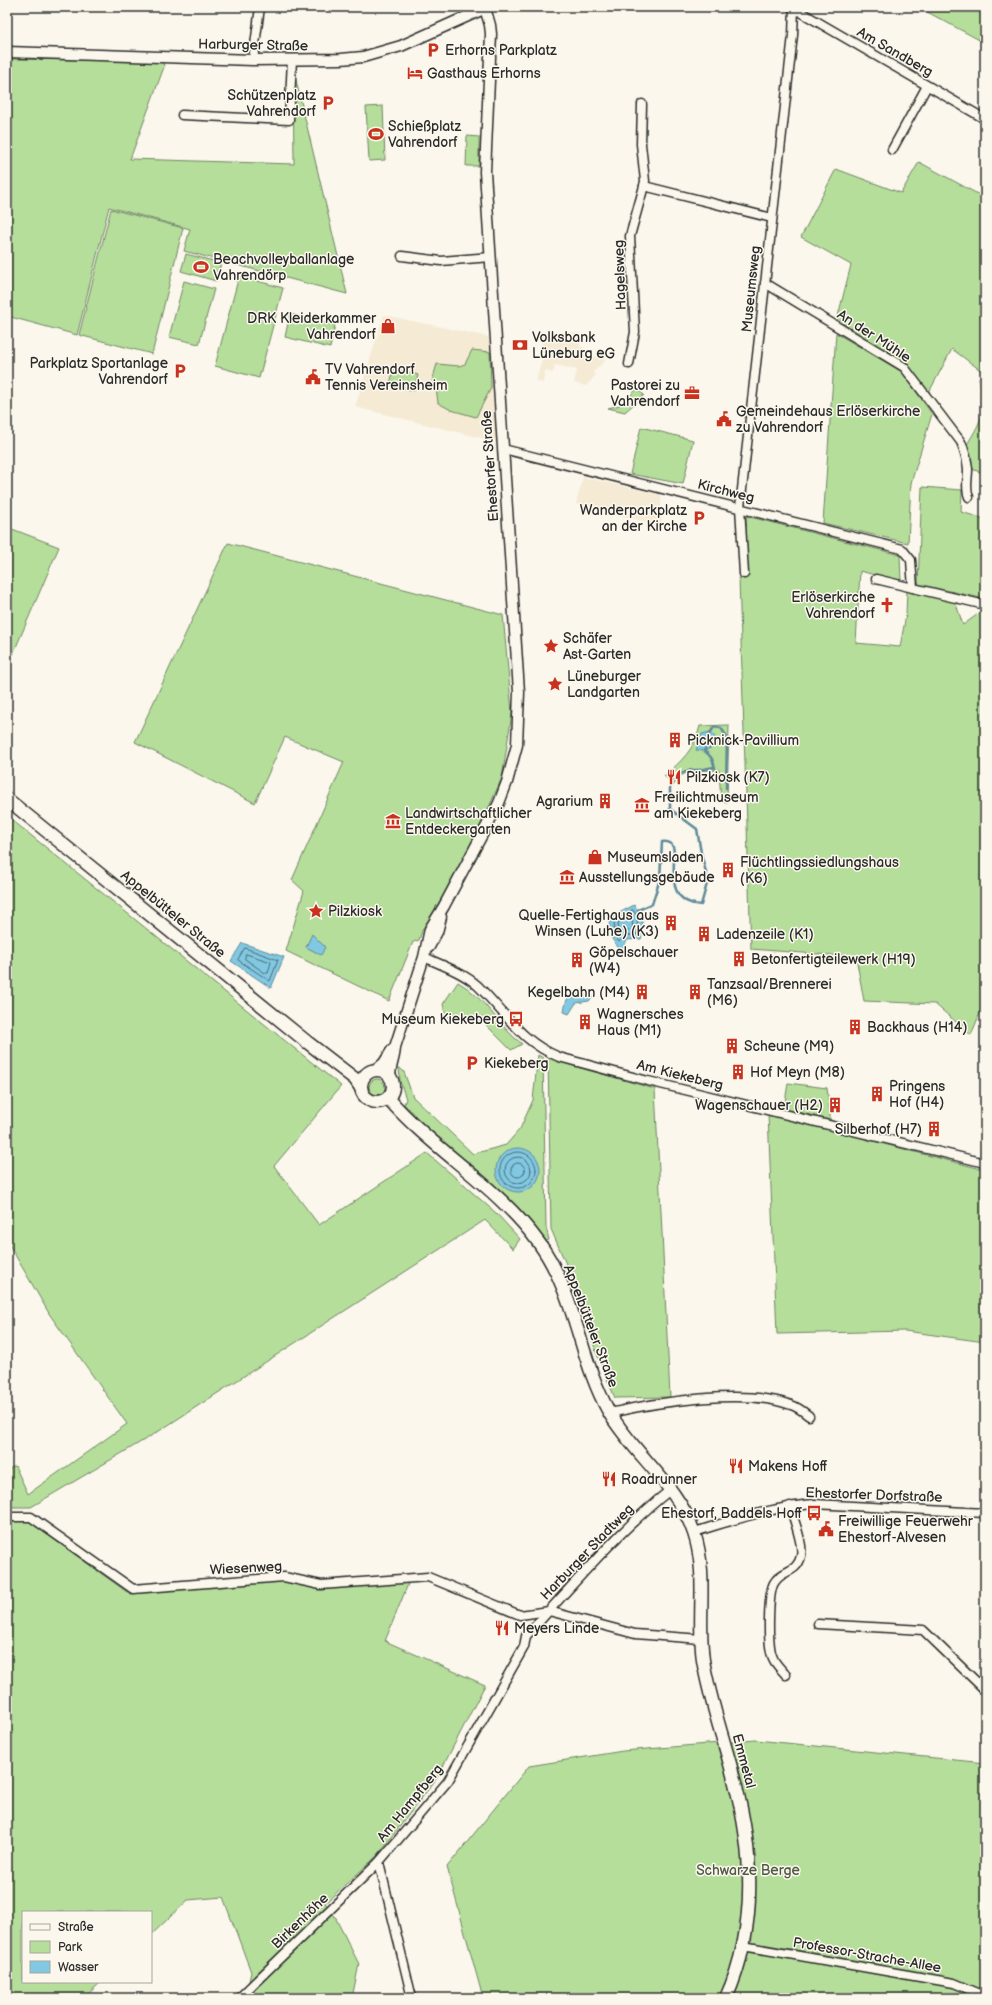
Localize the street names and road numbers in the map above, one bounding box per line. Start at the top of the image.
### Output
street label: Am Sandberg [854,23,936,81]
street label: Harburger Straße [198,36,308,54]
street label: Hagelsweg [610,240,630,310]
street label: Museumsweg [738,245,764,333]
street label: An der Mühle [834,306,914,366]
street label: Ehestorfer Straße [478,410,502,522]
street label: Kirchweg [696,476,756,506]
street label: Appelbütteler Straße [117,867,229,961]
street label: Am Kiekeberg [635,1056,725,1094]
street label: Appelbütteler Straße [560,1262,622,1390]
street label: Ehestorfer Dorfstraße [805,1484,943,1506]
street label: Harburger Stadtweg [537,1501,637,1603]
street label: Wiesenweg [209,1558,283,1578]
street label: Emmetal [729,1732,759,1790]
street label: Am Hampfberg [373,1761,447,1845]
street label: Birkenhöhe [268,1890,332,1952]
street label: Professor-Strache-Allee [791,1934,943,1976]

